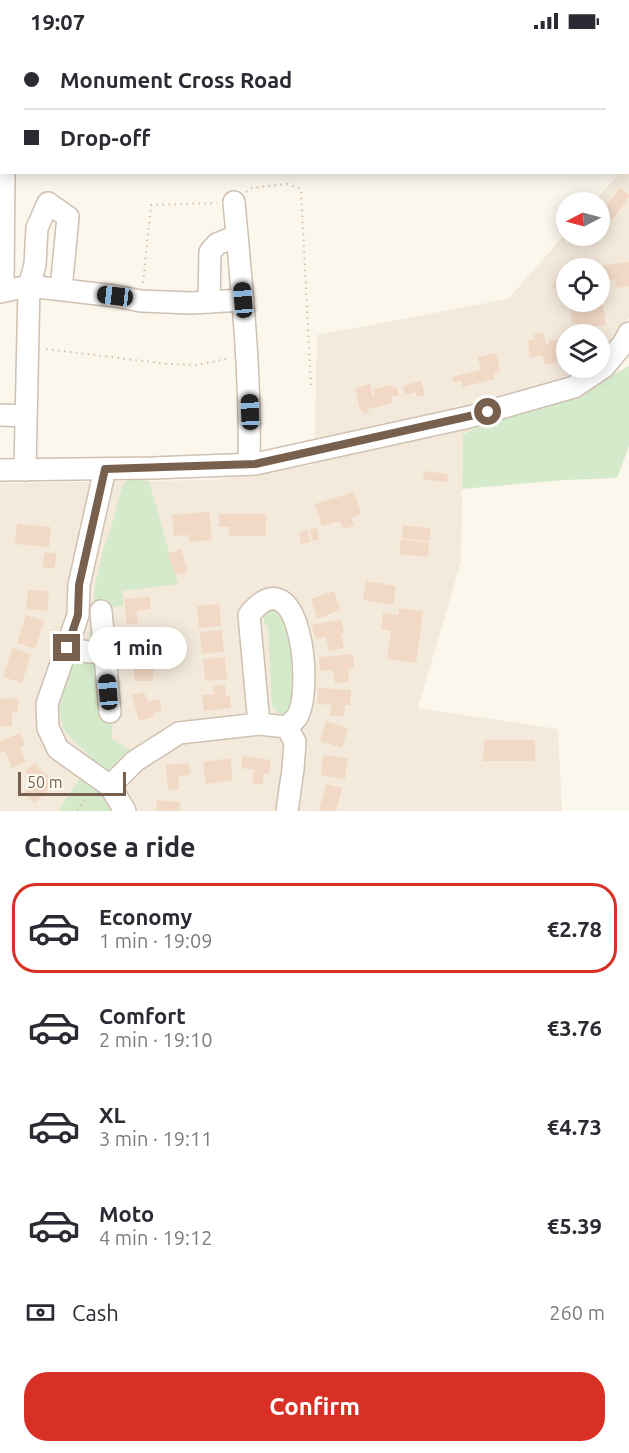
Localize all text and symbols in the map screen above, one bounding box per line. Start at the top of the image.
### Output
text: 19:07 [30,9,85,34]
text: Monument Cross Road [60,67,292,92]
text: Drop-off [60,125,150,150]
north arrow [556,192,610,246]
map controls [556,192,610,378]
button: locate [556,258,610,312]
car [232,281,254,319]
car [96,285,134,307]
button: layers [556,324,610,378]
car [240,394,260,430]
route start [474,398,501,425]
callout: 1 min [88,627,187,669]
route end [53,634,80,661]
text: 1 min [112,636,163,659]
car [97,673,119,711]
scale bar [18,769,126,796]
text: 50 m [27,773,63,791]
text: Choose a ride [24,832,196,862]
icon: car [27,901,81,955]
text: Economy [99,904,192,929]
text: €2.78 [547,916,602,941]
text: 1 min · 19:09 [99,929,213,952]
icon: car [27,1000,81,1054]
text: Comfort [99,1003,186,1028]
text: €3.76 [547,1015,602,1040]
text: 2 min · 19:10 [99,1028,213,1051]
icon: car [27,1099,81,1153]
text: XL [99,1102,126,1127]
text: €4.73 [547,1114,602,1139]
text: 3 min · 19:11 [99,1127,213,1150]
icon: car [27,1198,81,1252]
text: Moto [99,1201,154,1226]
text: €5.39 [547,1213,602,1238]
text: 4 min · 19:12 [99,1226,213,1249]
icon: cash [24,1296,57,1329]
text: Cash [72,1300,119,1325]
text: 260 m [549,1301,605,1324]
button: Confirm [24,1372,605,1441]

